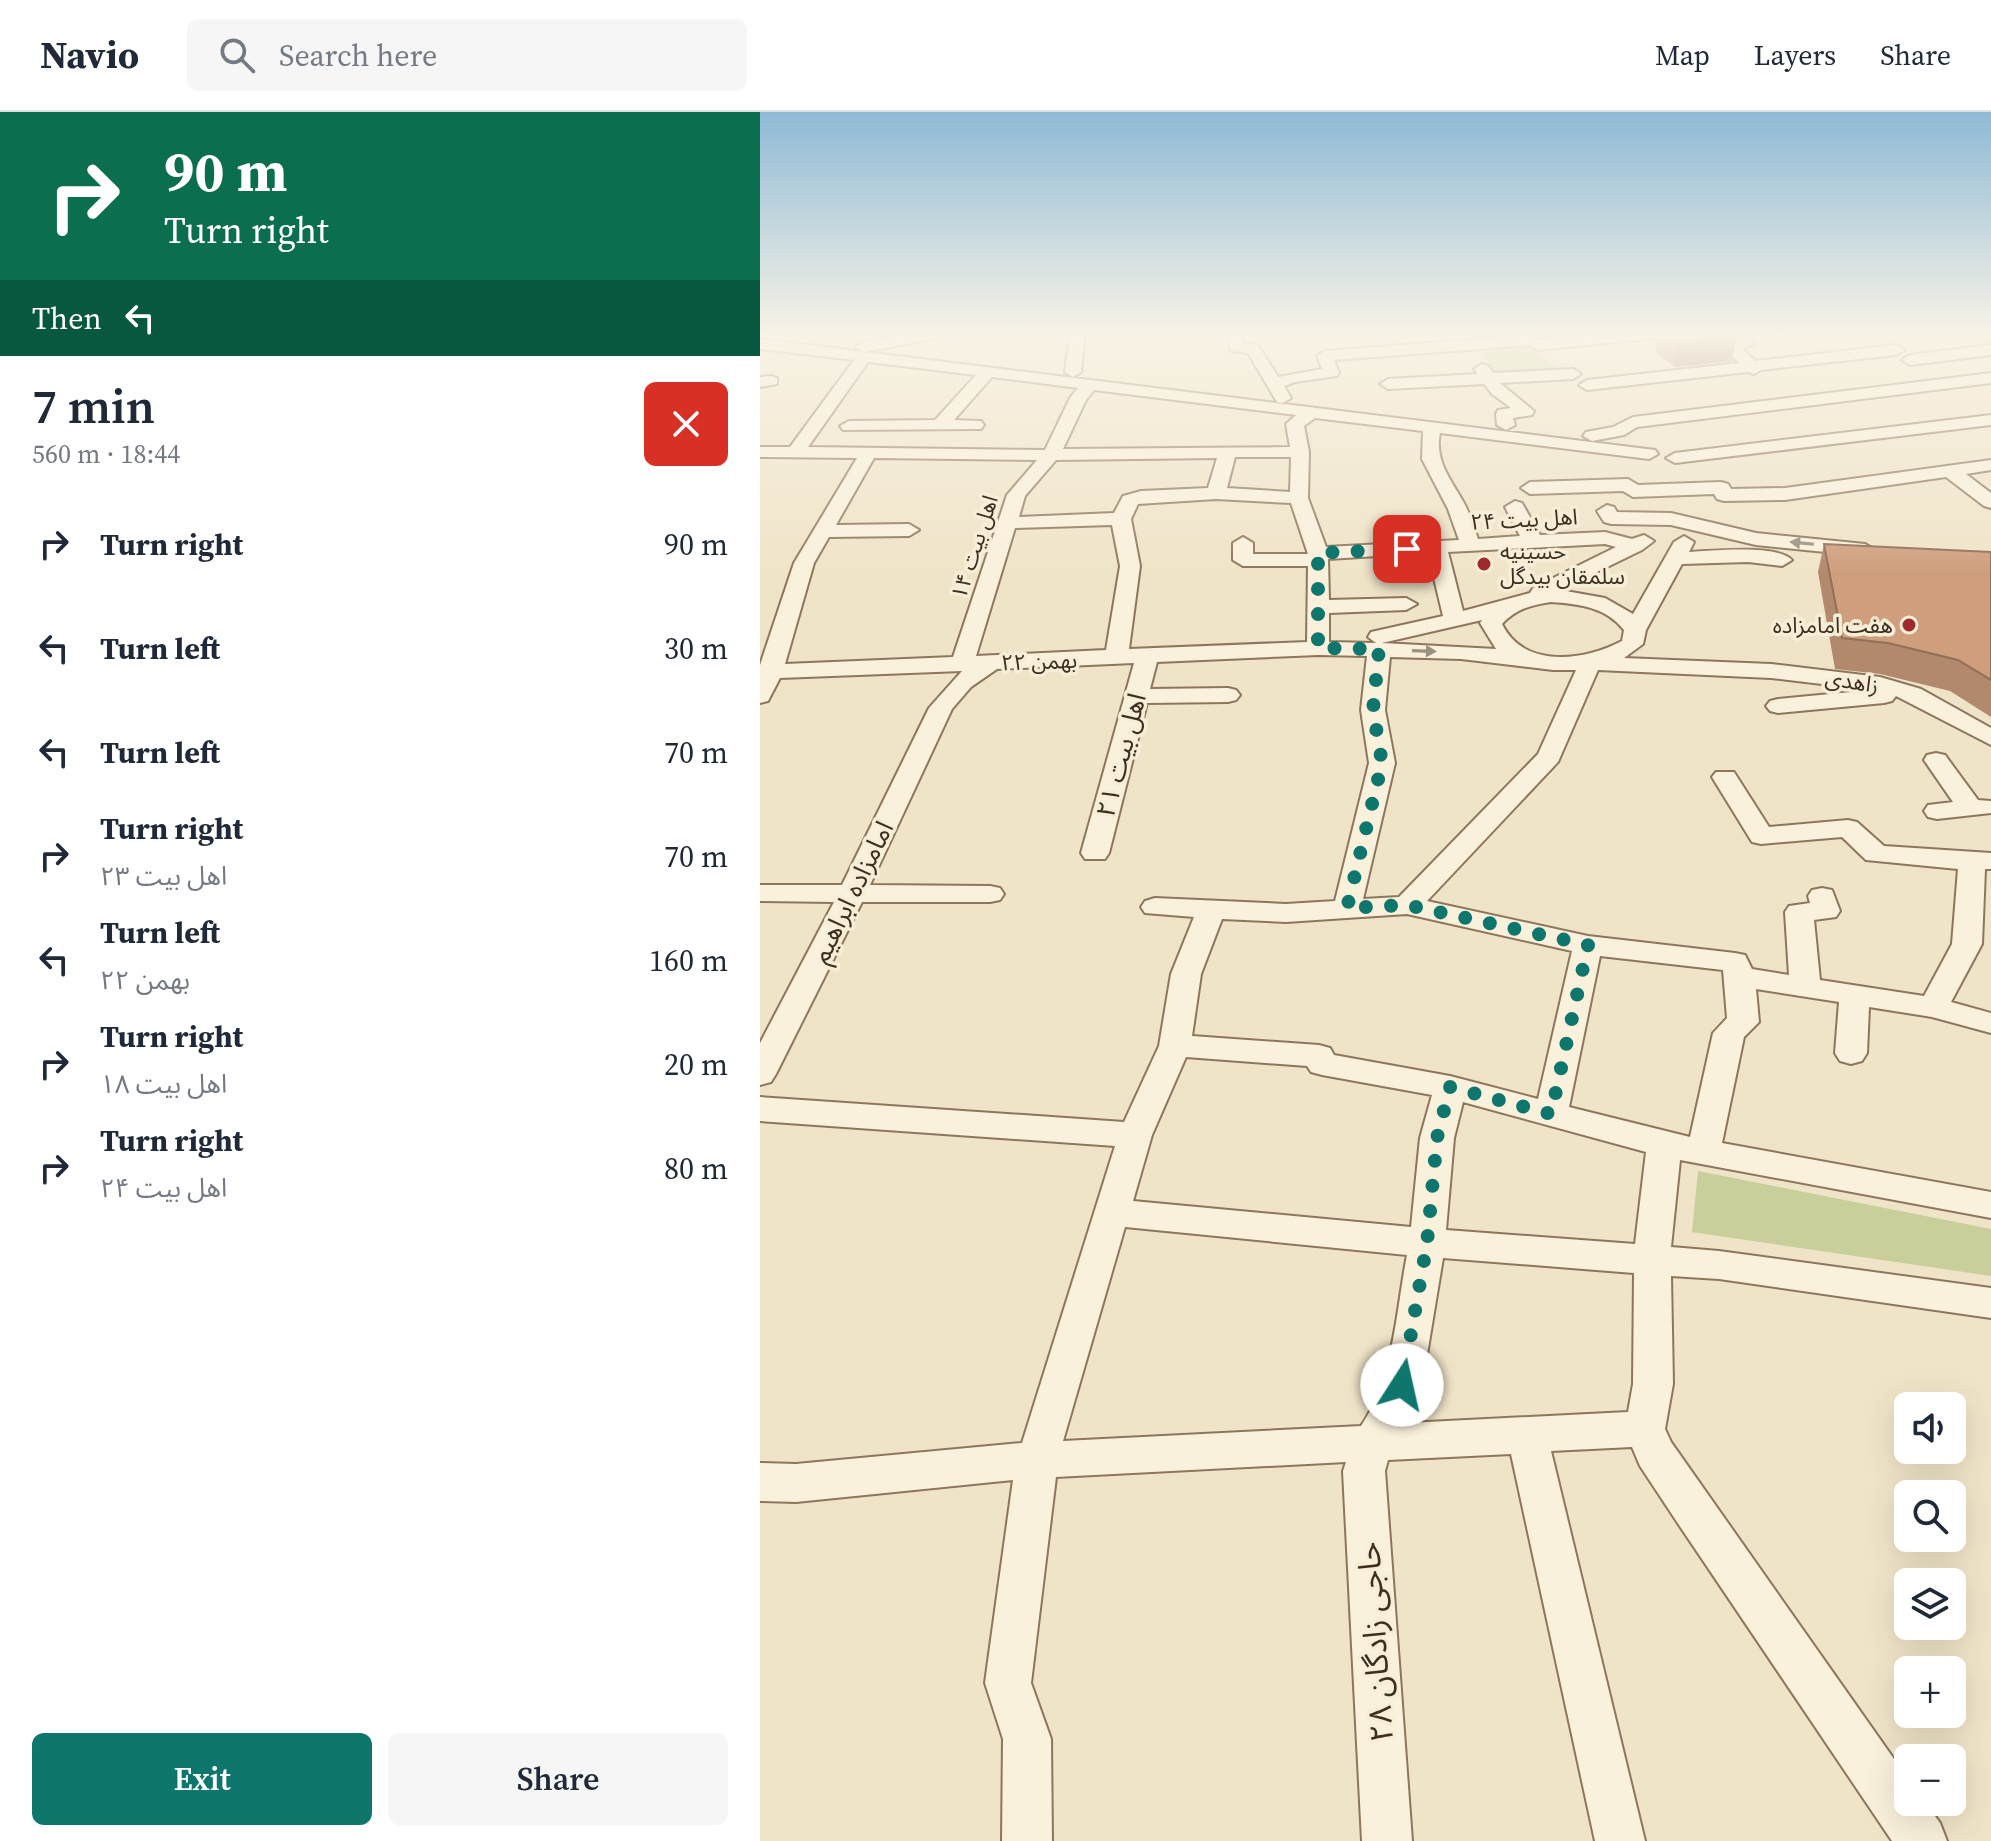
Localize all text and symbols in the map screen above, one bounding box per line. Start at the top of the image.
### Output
search box [187,19,747,91]
text: Navio [40,29,139,81]
icon: search [215,33,259,77]
text: Search here [279,35,437,76]
text: Map [1655,36,1710,74]
text: Layers [1754,36,1836,74]
text: Share [1880,36,1951,74]
text: 90 m [164,133,287,210]
icon: right [32,144,136,248]
text: Turn right [164,206,329,255]
icon: left [118,296,162,340]
text: Then [32,298,102,339]
text: 7 min [32,373,155,439]
button: close [644,382,728,466]
text: 560 m · 18:44 [32,436,180,472]
street label: اهل بیت ۱۴ [943,491,1005,603]
street label: اهل بیت ۲۴ [1470,501,1578,537]
pin [1373,515,1441,583]
icon: right [32,522,76,566]
text: Turn right [100,524,243,565]
text: 90 m [664,524,728,565]
icon: arrive [1385,527,1429,571]
place label: حسینیه سلمقان بیدگل [1500,536,1625,591]
one-way arrow [1789,537,1814,550]
marker: حسینیه سلمقان بیدگل [1475,555,1493,573]
place label: هفت امامزاده [1773,610,1893,640]
marker: هفت امامزاده [1900,616,1918,634]
icon: left [32,626,76,670]
text: Turn left [100,628,220,669]
text: 30 m [664,628,728,669]
one-way arrow [1412,644,1437,657]
street label: ۲۲ بهمن [1000,645,1078,677]
street label: زاهدی [1823,662,1881,700]
street label: اهل بیت ۲۱ [1087,689,1155,821]
icon: left [32,730,76,774]
text: Turn left [100,732,220,773]
text: 70 m [664,732,728,773]
text: Turn right [100,808,243,849]
street label: امامزاده ابراهیم [802,815,904,970]
icon: right [32,834,76,878]
text: 70 m [664,836,728,877]
text: اهل بیت ۲۳ [100,858,227,894]
text: Turn left [100,912,220,953]
icon: left [32,938,76,982]
text: 160 m [649,940,728,981]
text: ۲۲ بهمن [100,962,190,998]
text: Turn right [100,1016,243,1057]
icon: right [32,1042,76,1086]
text: 20 m [664,1044,728,1085]
text: اهل بیت ۱۸ [100,1066,227,1102]
text: Turn right [100,1120,243,1161]
icon: right [32,1146,76,1190]
text: 80 m [664,1148,728,1189]
text: اهل بیت ۲۴ [100,1170,227,1206]
position arrow [1360,1343,1444,1427]
map controls [1894,1392,1966,1816]
button: sound [1894,1392,1966,1464]
button: search [1894,1480,1966,1552]
street label: حاجی زادگان ۲۸ [1346,1541,1404,1743]
button: layers [1894,1568,1966,1640]
button: + [1894,1656,1966,1728]
button: Exit [32,1733,372,1825]
button: Share [388,1733,728,1825]
button: − [1894,1744,1966,1816]

